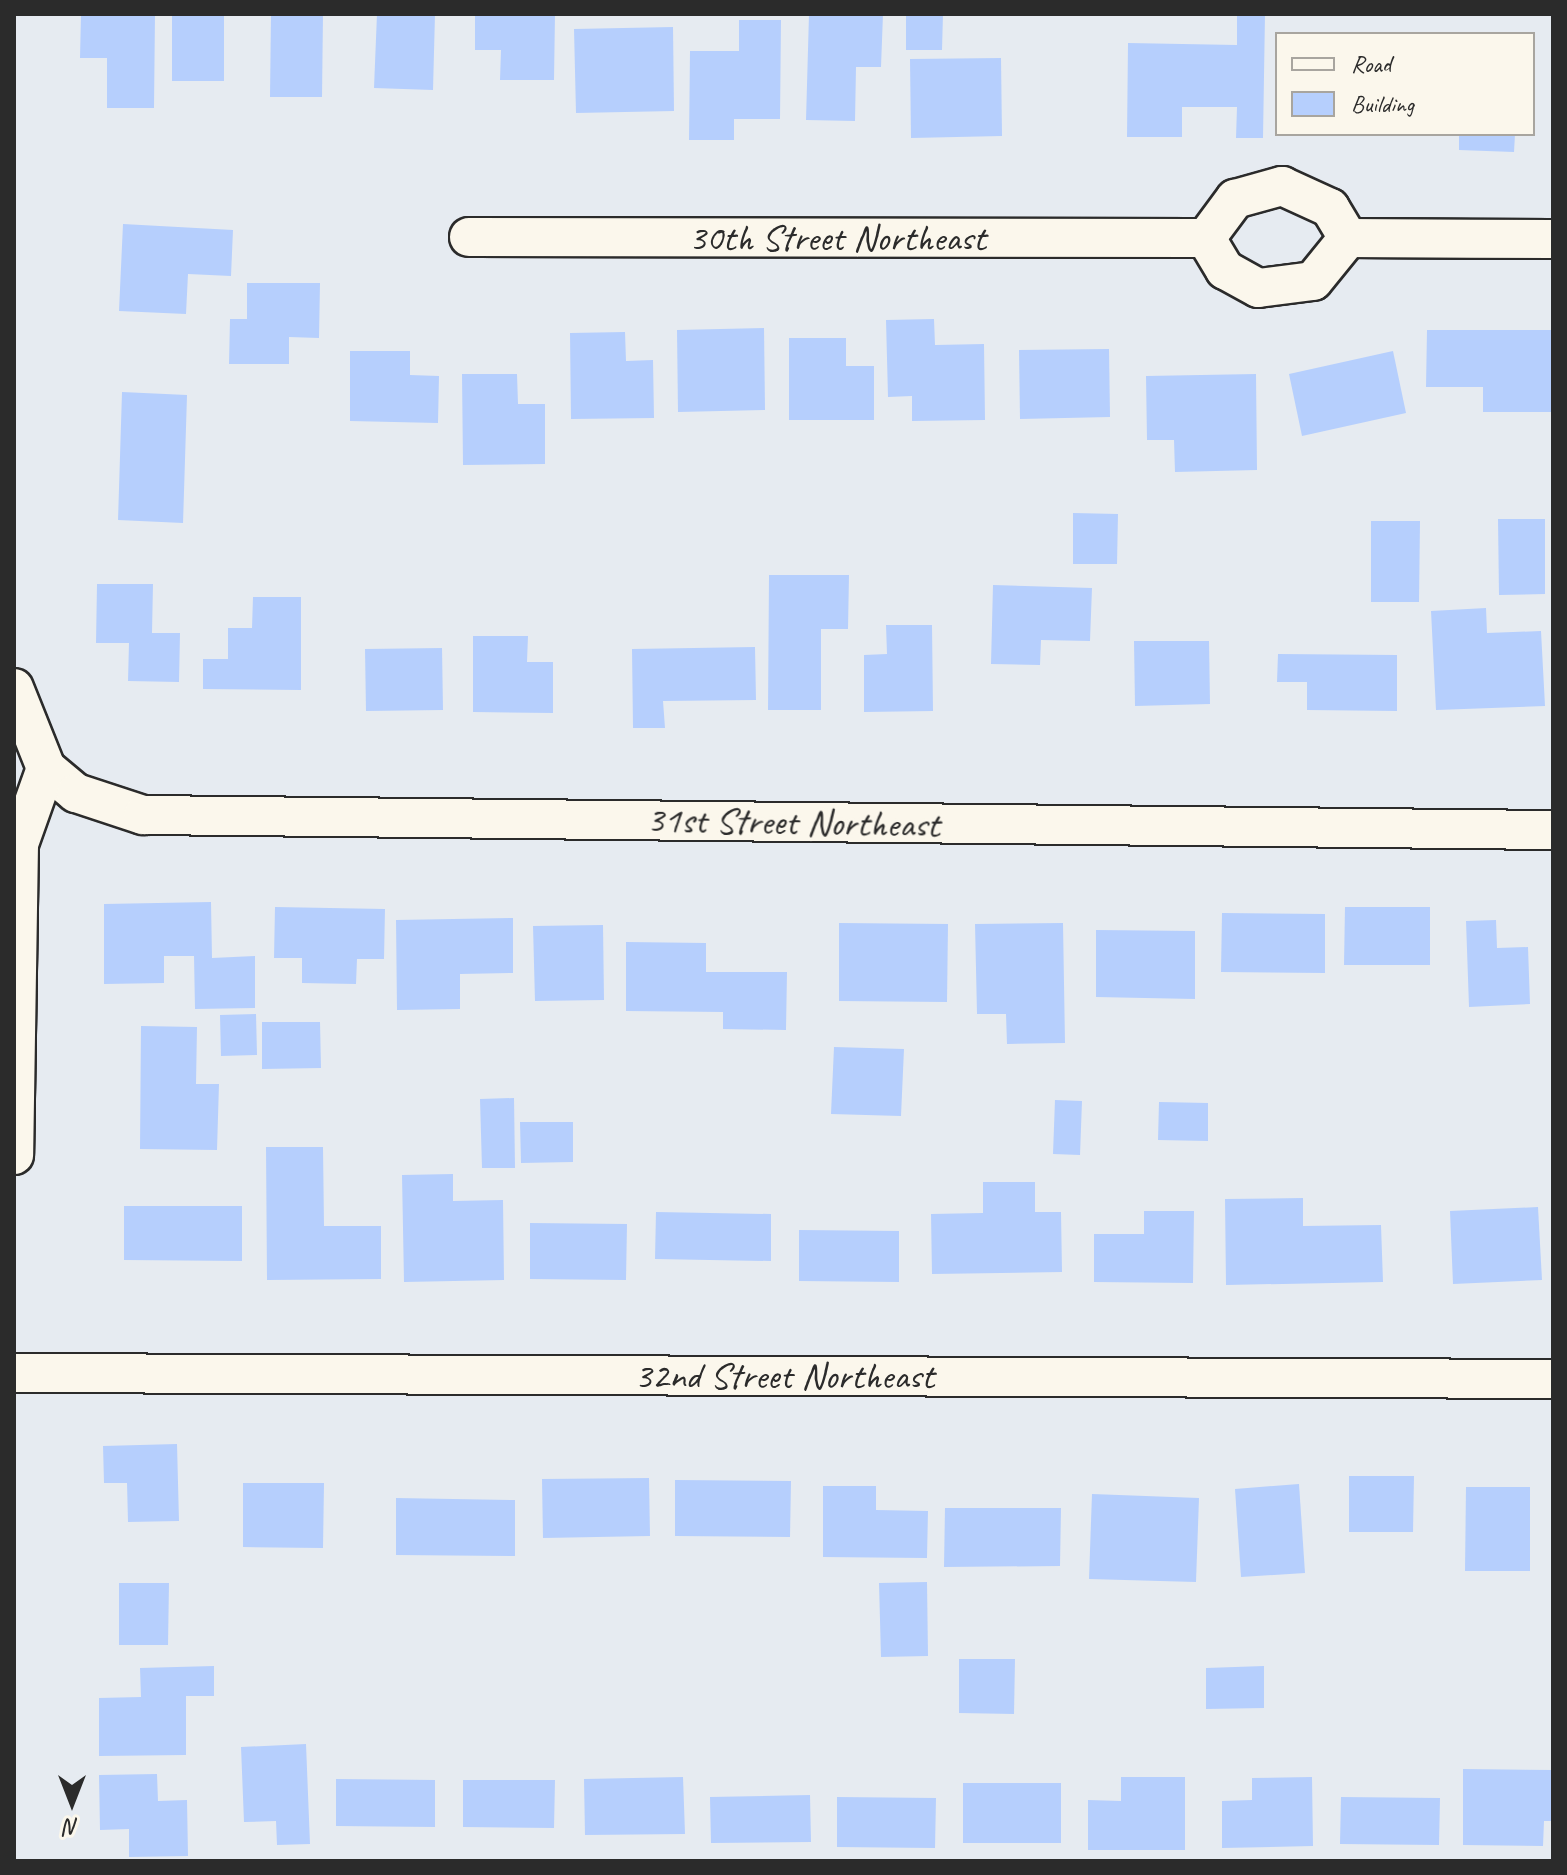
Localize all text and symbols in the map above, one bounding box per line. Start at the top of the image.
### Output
legend [1275,32,1535,136]
text: Road [1351,49,1391,79]
text: Building [1351,89,1414,119]
street label: 30th Street Northeast [688,215,986,261]
street label: 31st Street Northeast [646,797,940,847]
street label: 32nd Street Northeast [634,1353,934,1399]
north arrow [32,1763,112,1843]
text: N [65,1813,79,1841]

